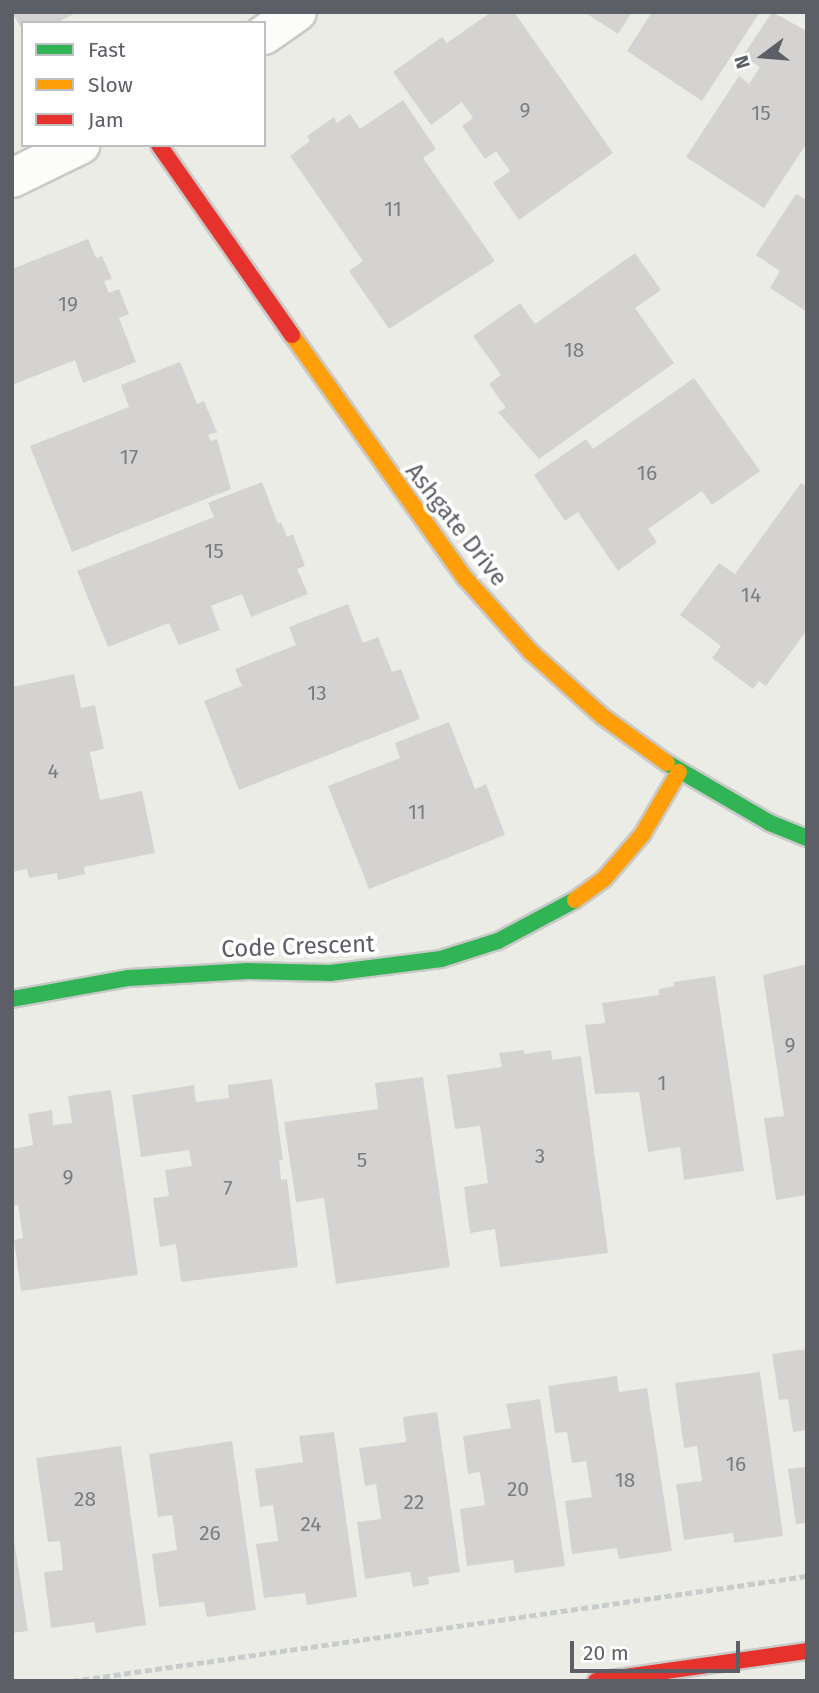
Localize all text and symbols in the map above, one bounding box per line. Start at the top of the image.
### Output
legend [21,21,266,147]
north arrow [728,21,798,91]
text: Fast [88,37,126,63]
text: N [730,53,755,71]
text: Slow [88,72,133,98]
house number: 9 [519,97,531,123]
house number: 15 [751,100,771,126]
text: Jam [88,107,124,133]
house number: 11 [384,196,402,222]
house number: 19 [58,291,78,317]
house number: 18 [564,337,584,363]
house number: 17 [120,444,138,470]
street label: Ashgate Drive [399,458,513,592]
house number: 16 [637,460,657,486]
house number: 15 [204,538,224,564]
house number: 14 [741,582,761,608]
house number: 13 [307,680,327,706]
house number: 4 [47,758,59,784]
house number: 11 [408,799,426,825]
street label: Code Crescent [221,930,375,964]
house number: 9 [784,1032,796,1058]
house number: 1 [657,1070,667,1096]
house number: 3 [535,1143,545,1169]
house number: 5 [357,1147,367,1173]
house number: 9 [62,1164,74,1190]
house number: 7 [223,1175,233,1201]
house number: 16 [726,1451,746,1477]
house number: 18 [615,1467,635,1493]
house number: 20 [507,1476,529,1502]
house number: 28 [74,1486,96,1512]
house number: 22 [404,1489,424,1515]
house number: 24 [301,1511,321,1537]
house number: 26 [199,1520,221,1546]
scale bar [574,1626,744,1670]
text: 20 m [583,1640,629,1666]

